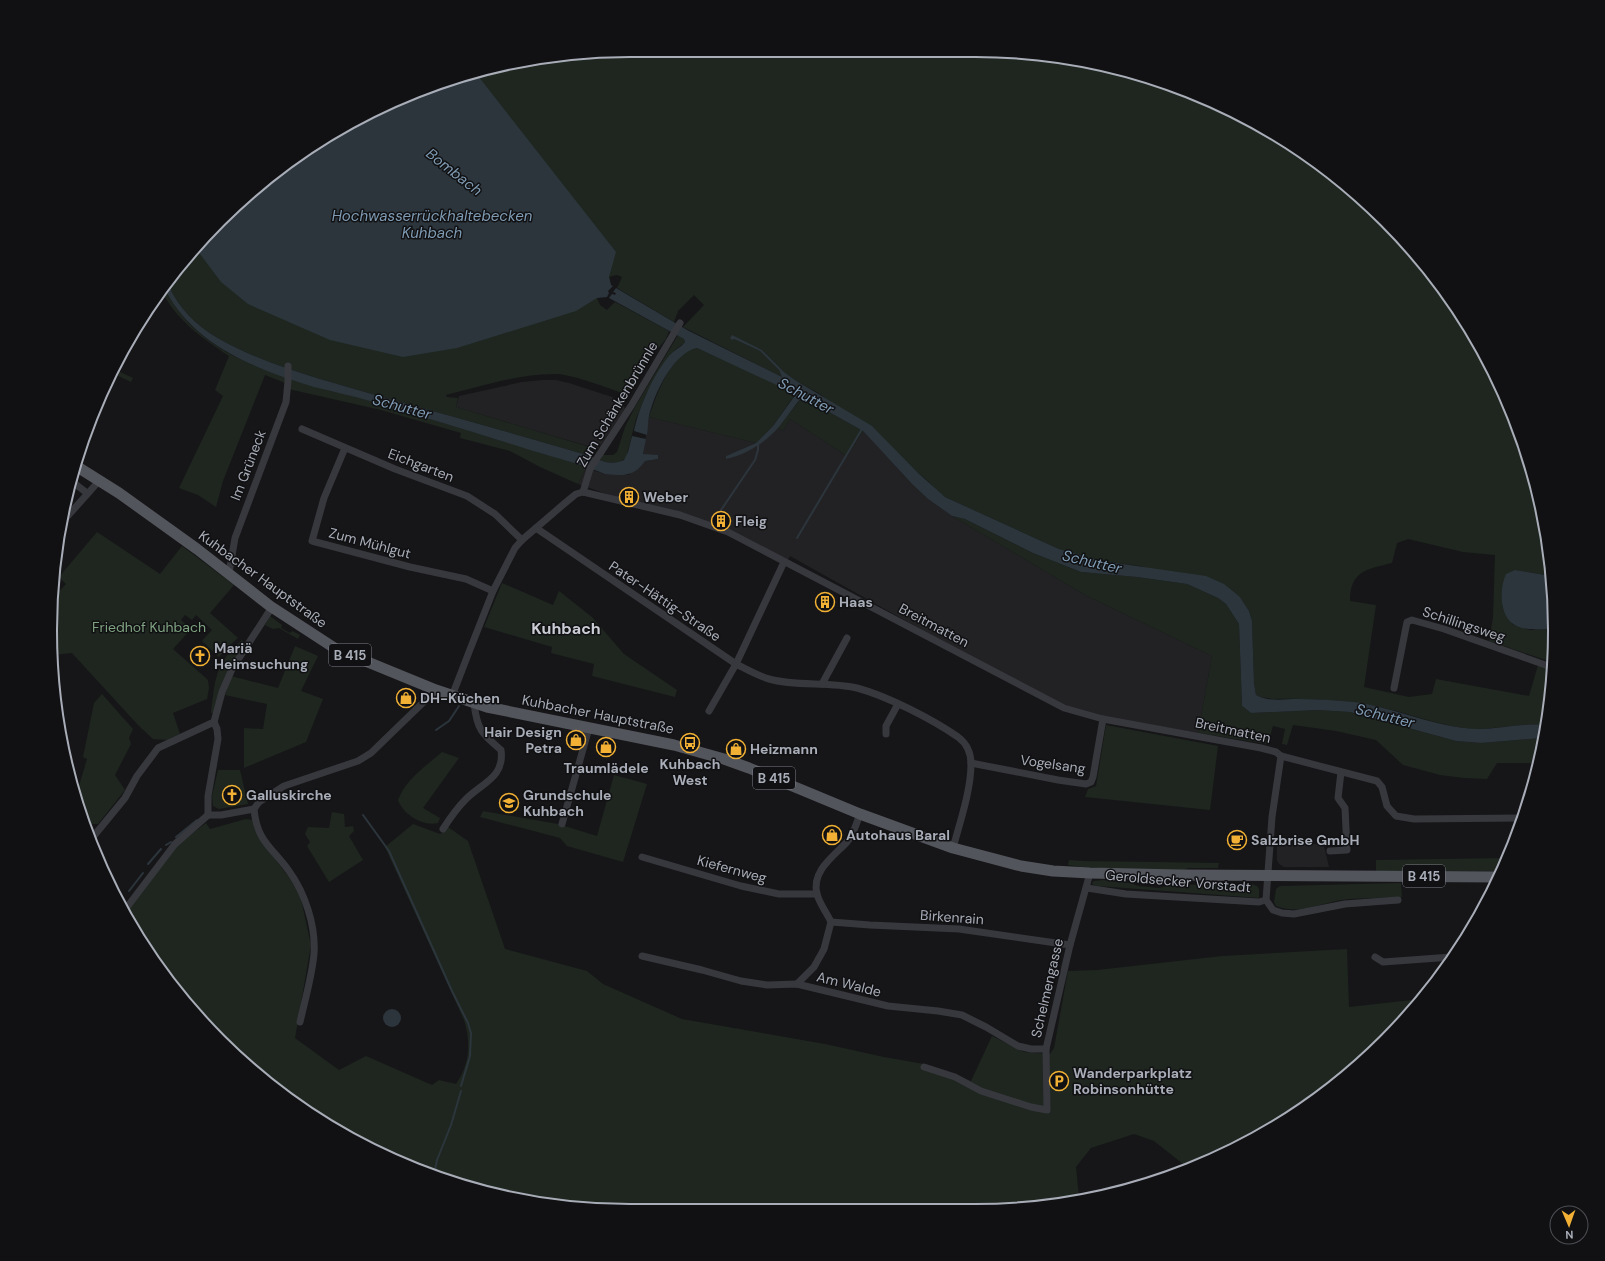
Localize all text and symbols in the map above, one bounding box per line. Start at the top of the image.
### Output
water label: Bombach [422,144,486,200]
water label: Hochwasserrückhaltebecken Kuhbach [332,206,533,243]
street label: Zum Schänkenbrünnle [572,338,662,470]
water label: Schutter [775,373,838,419]
water label: Schutter [370,390,434,425]
street label: Im Grüneck [226,427,270,503]
street label: Eichgarten [385,444,457,486]
building icon: Weber [618,486,640,508]
place label: Weber [643,488,689,506]
building icon: Fleig [710,510,732,532]
place label: Fleig [735,512,767,530]
street label: Zum Mühlgut [327,523,413,563]
street label: Kuhbacher Hauptstraße [195,526,331,632]
water label: Schutter [1060,545,1124,579]
street label: Pater-Hättig-Straße [606,557,724,645]
building icon: Haas [814,591,836,613]
place label: Haas [839,593,873,611]
street label: Breitmatten [896,599,972,651]
street label: Schillingsweg [1420,602,1508,646]
park label: Friedhof Kuhbach [92,618,206,636]
district label: Kuhbach [531,618,601,639]
place label: Mariä Heimsuchung [214,639,308,673]
road number: B 415 [329,644,371,666]
church icon: Mariä Heimsuchung [189,645,211,667]
shop icon: DH-Küchen [395,687,417,709]
place label: DH-Küchen [420,689,500,707]
street label: Kuhbacher Hauptstraße [520,690,676,738]
water label: Schutter [1353,699,1417,733]
street label: Breitmatten [1194,713,1272,747]
place label: Hair Design Petra [484,723,562,757]
shop icon: Hair Design Petra [565,729,587,751]
bus stop icon: Kuhbach West [679,732,701,754]
shop icon: Traumlädele [595,736,617,758]
shop icon: Heizmann [725,738,747,760]
place label: Heizmann [750,740,818,758]
street label: Vogelsang [1019,751,1087,778]
place label: Kuhbach West [660,755,720,789]
place label: Traumlädele [563,759,649,777]
road number: B 415 [753,767,795,789]
church icon: Galluskirche [221,784,243,806]
place label: Galluskirche [246,786,332,804]
place label: Grundschule Kuhbach [523,786,611,820]
school or university icon: Grundschule Kuhbach [498,792,520,814]
shop icon: Autohaus Baral [821,824,843,846]
place label: Autohaus Baral [846,826,950,844]
cafe icon: Salzbrise GmbH [1226,829,1248,851]
place label: Salzbrise GmbH [1251,831,1359,849]
street label: Kiefernweg [695,851,769,887]
road number: B 415 [1403,865,1445,887]
street label: Geroldsecker Vorstadt [1104,866,1252,896]
street label: Birkenrain [920,906,984,928]
street label: Schelmengasse [1027,937,1067,1039]
street label: Am Walde [815,967,883,1001]
place label: Wanderparkplatz Robinsonhütte [1073,1064,1192,1098]
parking icon: Wanderparkplatz Robinsonhütte [1048,1070,1070,1092]
north arrow [1549,1205,1589,1245]
text: N [1565,1228,1574,1242]

